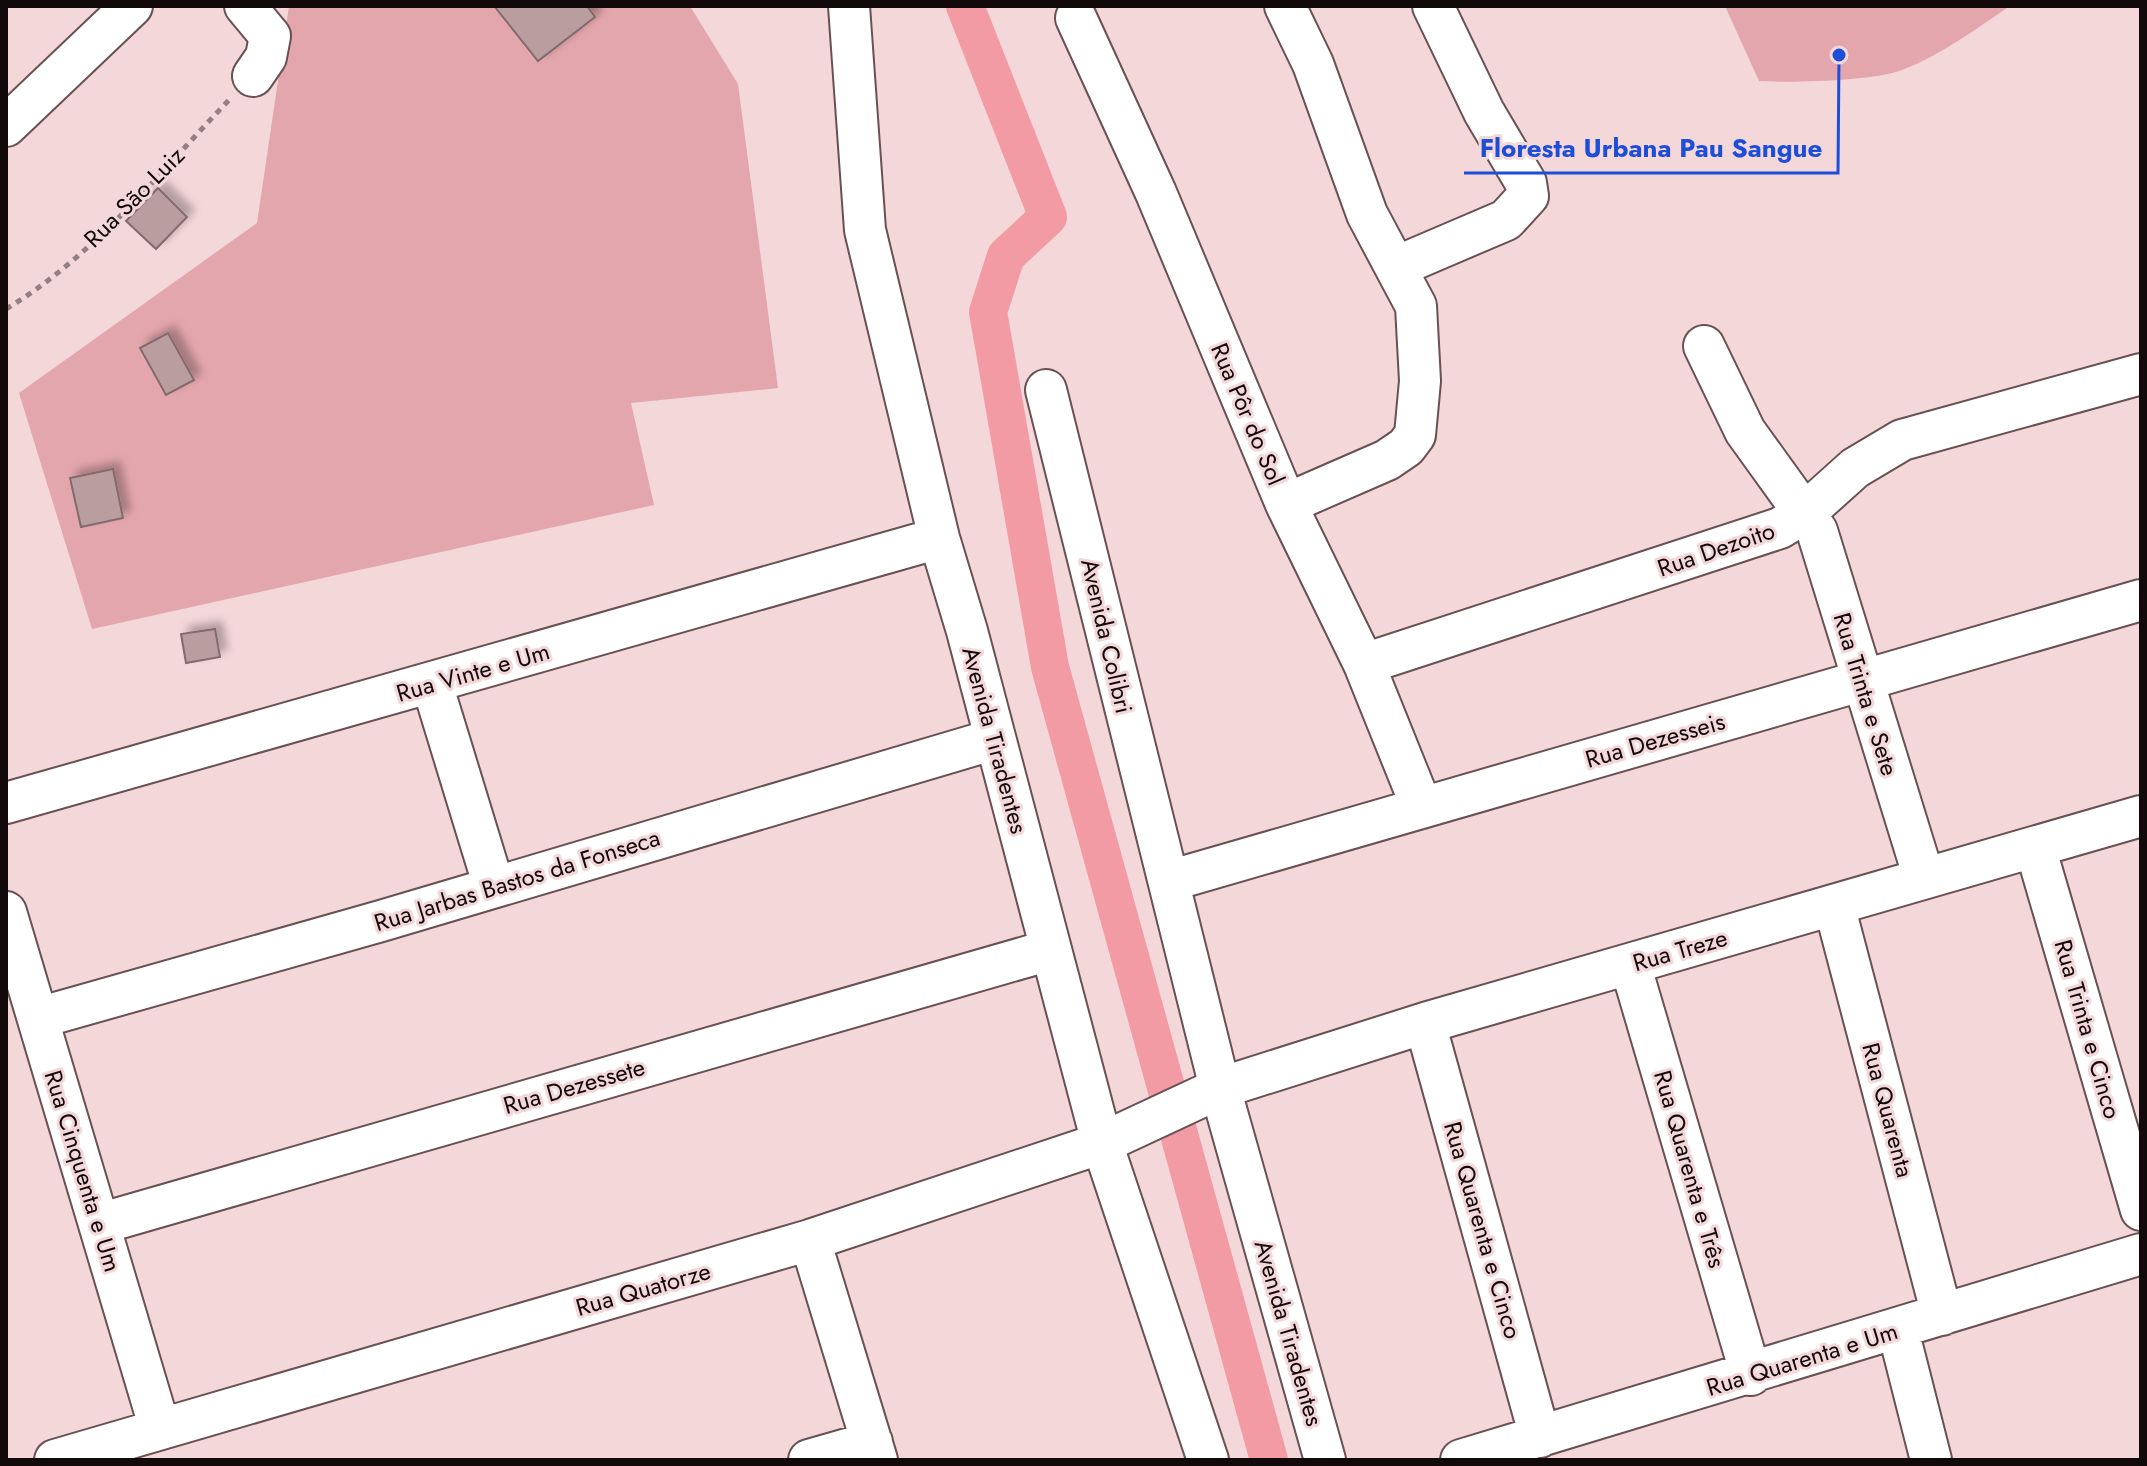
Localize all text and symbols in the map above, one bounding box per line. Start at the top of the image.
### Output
callout: Floresta Urbana Pau Sangue [1464,123,1838,173]
text: Floresta Urbana Pau Sangue [1480,129,1822,167]
street label: Rua São Luiz [76,139,192,255]
street label: Rua Pôr do Sol [1202,337,1294,491]
street label: Rua Dezoito [1653,513,1779,585]
street label: Avenida Colibri [1072,555,1142,717]
street label: Rua Trinta e Sete [1825,608,1907,780]
street label: Rua Vinte e Um [392,633,554,711]
street label: Avenida Tiradentes [953,643,1037,837]
street label: Rua Dezesseis [1581,703,1729,777]
street label: Rua Jarbas Bastos da Fonseca [370,820,664,940]
street label: Rua Treze [1629,920,1731,980]
street label: Rua Trinta e Cinco [2046,935,2130,1123]
street label: Rua Quarenta [1853,1039,1923,1181]
street label: Rua Dezessete [499,1049,649,1123]
street label: Rua Cinquenta e Um [36,1066,130,1276]
street label: Rua Quarenta e Três [1645,1066,1735,1272]
street label: Rua Quarenta e Cinco [1435,1117,1531,1343]
street label: Avenida Tiradentes [1246,1236,1332,1430]
street label: Rua Quatorze [571,1253,715,1325]
street label: Rua Quarenta e Um [1702,1313,1902,1405]

